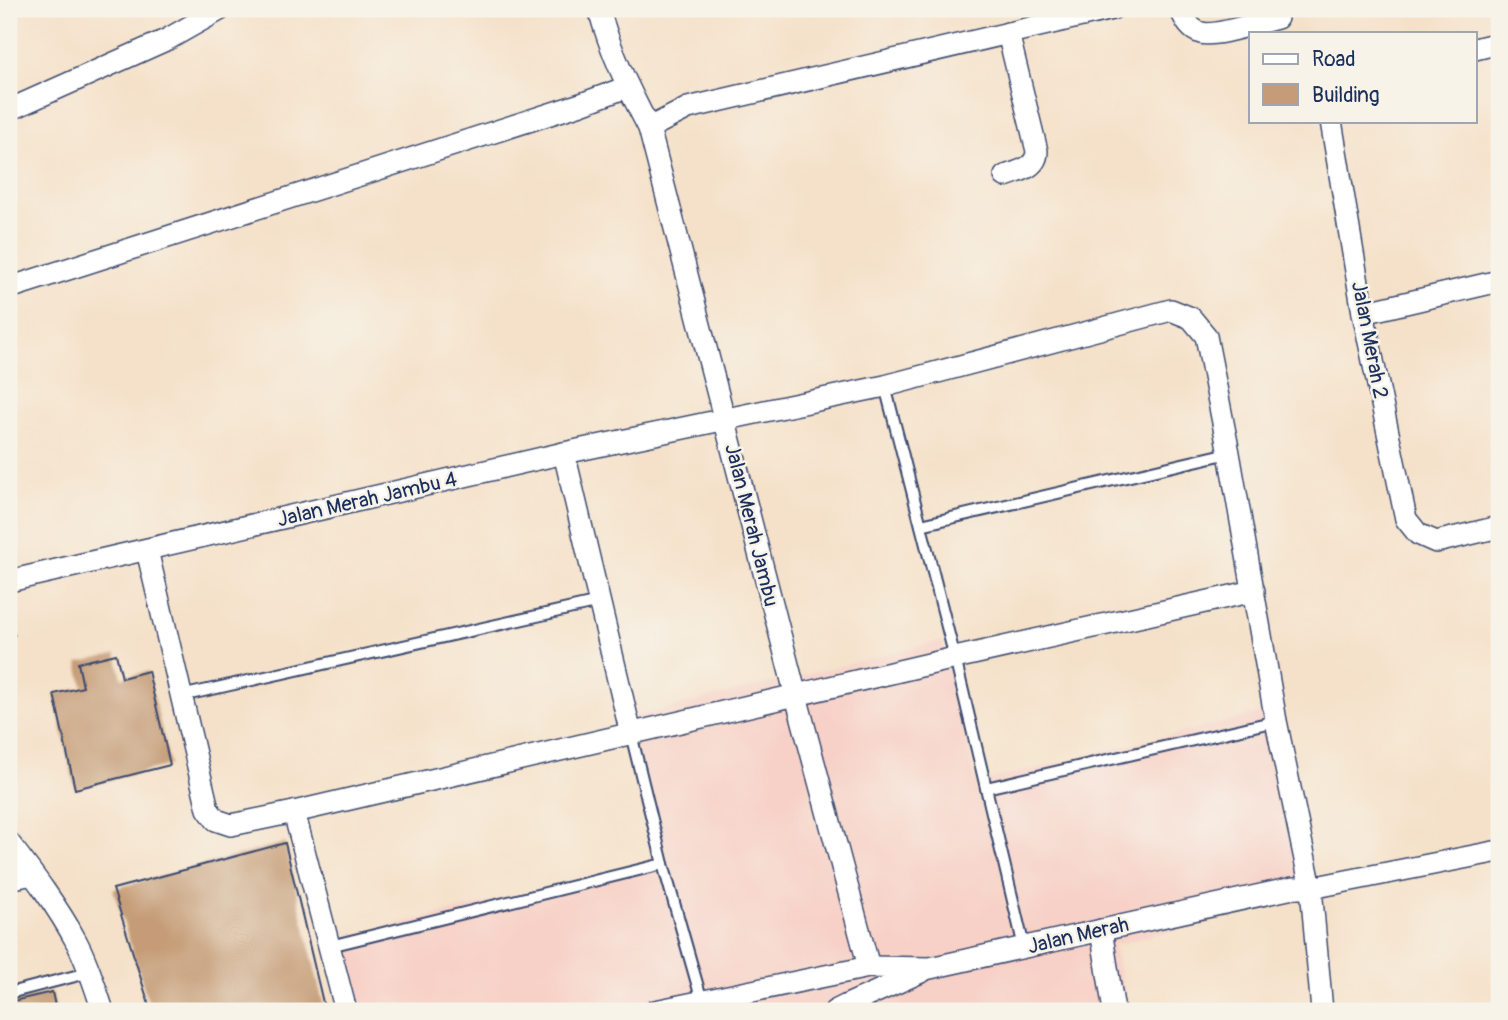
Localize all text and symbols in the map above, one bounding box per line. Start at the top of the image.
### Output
legend [1249,32,1476,122]
text: Road [1312,46,1356,73]
text: Building [1312,82,1379,109]
street label: Jalan Merah 2 [1345,279,1394,401]
street label: Jalan Merah Jambu [718,441,785,609]
street label: Jalan Merah Jambu 4 [275,466,460,533]
street label: Jalan Merah [1025,911,1131,960]

